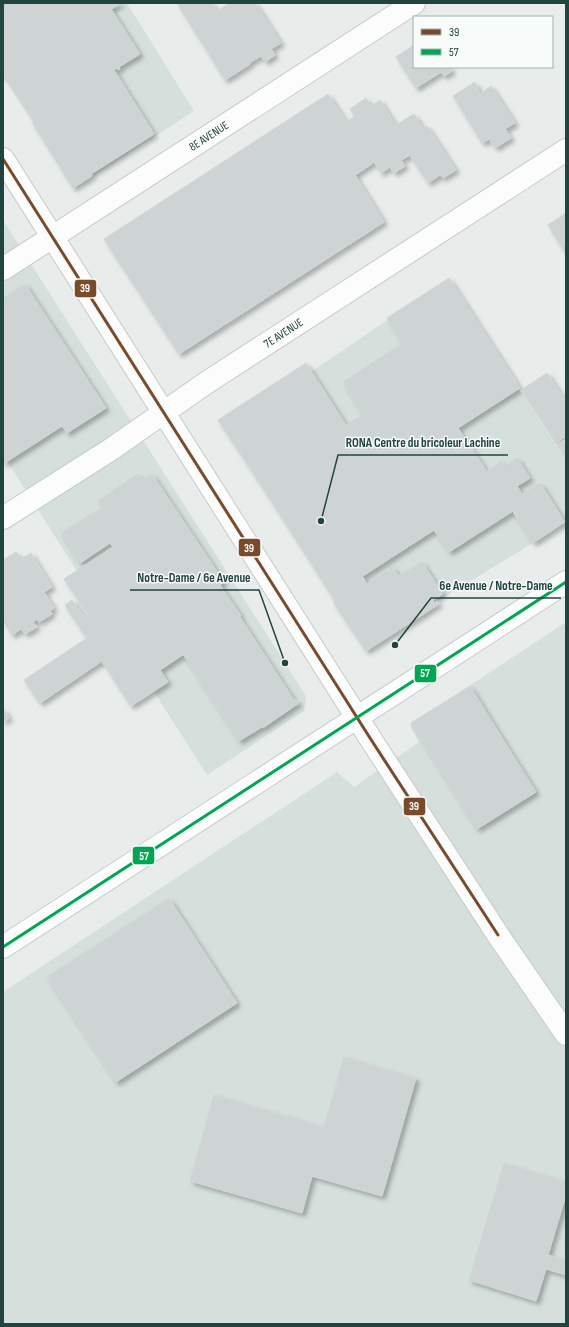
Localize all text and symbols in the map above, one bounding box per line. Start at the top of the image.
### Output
legend [413,16,553,68]
text: 39 [449,25,459,40]
text: 57 [449,45,459,60]
street label: 8E AVENUE [186,118,231,154]
line badge: 39 [74,279,97,298]
text: 39 [80,282,90,295]
street label: 7E AVENUE [261,315,306,351]
callout: RONA Centre du bricoleur Lachine [338,430,508,455]
text: RONA Centre du bricoleur Lachine [346,435,501,451]
line badge: 39 [238,538,261,557]
text: 39 [244,542,254,555]
callout: Notre-Dame / 6e Avenue [130,565,259,590]
text: Notre-Dame / 6e Avenue [137,570,251,586]
callout: 6e Avenue / Notre-Dame [431,573,561,598]
text: 6e Avenue / Notre-Dame [439,578,553,594]
line badge: 57 [414,664,437,683]
text: 57 [420,667,430,680]
line badge: 39 [403,797,426,816]
text: 39 [409,800,419,813]
line badge: 57 [132,846,155,865]
text: 57 [139,850,149,863]

